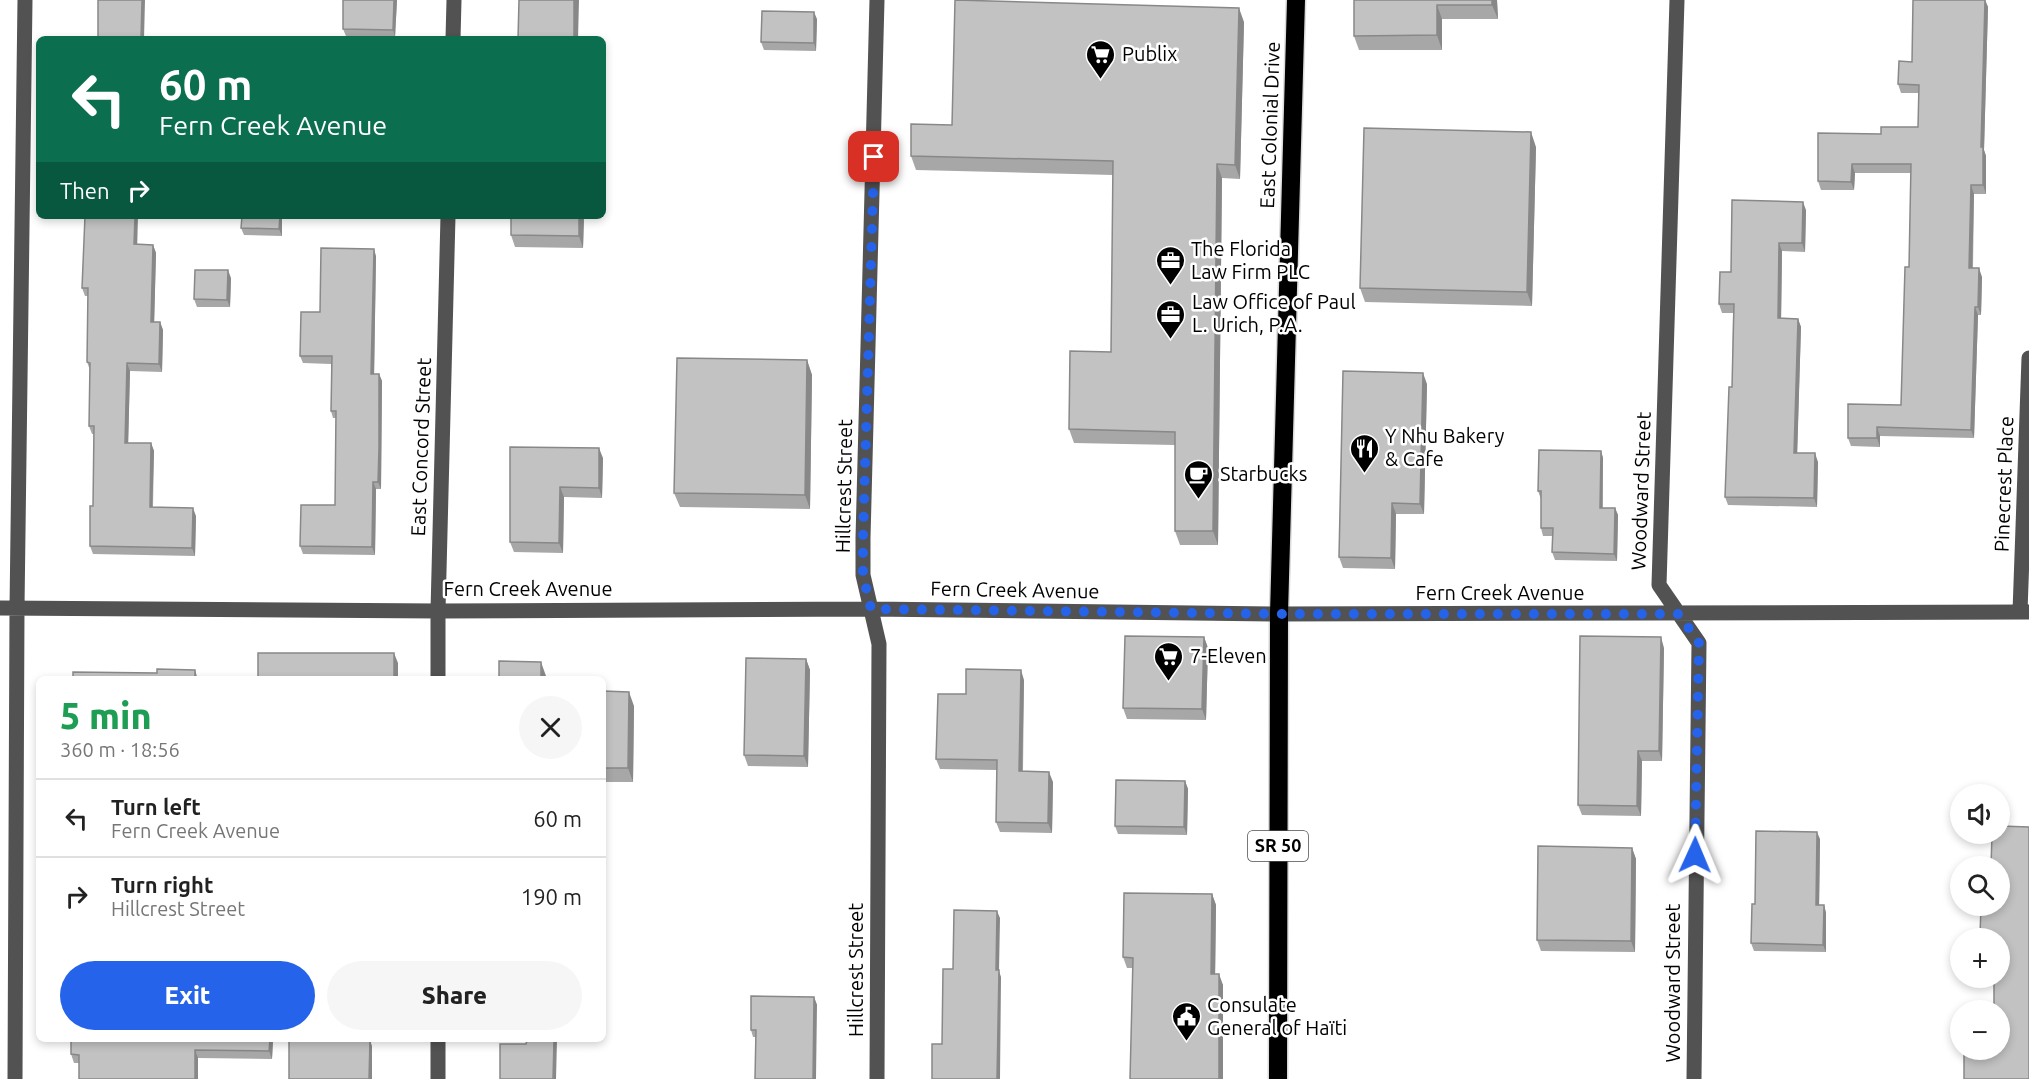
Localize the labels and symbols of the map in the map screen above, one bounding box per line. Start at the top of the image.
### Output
supermarket icon: Publix [1085,38,1117,80]
street label: East Colonial Drive [1255,41,1284,209]
place label: Publix [1122,42,1177,65]
pin [848,131,899,182]
place label: The Florida Law Firm PLC [1191,237,1310,283]
office icon: The Florida Law Firm PLC [1154,244,1186,286]
place label: Law Office of Paul L. Urich, P.A. [1192,290,1356,336]
office icon: Law Office of Paul L. Urich, P.A. [1155,298,1187,340]
street label: East Concord Street [406,357,435,537]
street label: Woodward Street [1626,411,1655,571]
street label: Pinecrest Place [1990,416,2017,552]
street label: Hillcrest Street [831,419,856,553]
place label: Y Nhu Bakery & Cafe [1385,424,1505,470]
restaurant icon: Y Nhu Bakery & Cafe [1348,432,1380,474]
cafe icon: Starbucks [1183,458,1215,500]
place label: Starbucks [1220,462,1307,485]
street label: Fern Creek Avenue [443,577,613,600]
street label: Fern Creek Avenue [930,577,1100,602]
street label: Fern Creek Avenue [1415,581,1585,604]
supermarket icon: 7-Eleven [1153,640,1185,682]
place label: 7-Eleven [1190,644,1267,667]
position arrow [1663,823,1727,887]
road number: SR 50 [1248,831,1308,861]
street label: Hillcrest Street [844,903,867,1037]
street label: Woodward Street [1661,903,1684,1062]
place label: Consulate General of Haïti [1207,993,1347,1039]
public building icon: Consulate General of Haïti [1170,1000,1202,1042]

